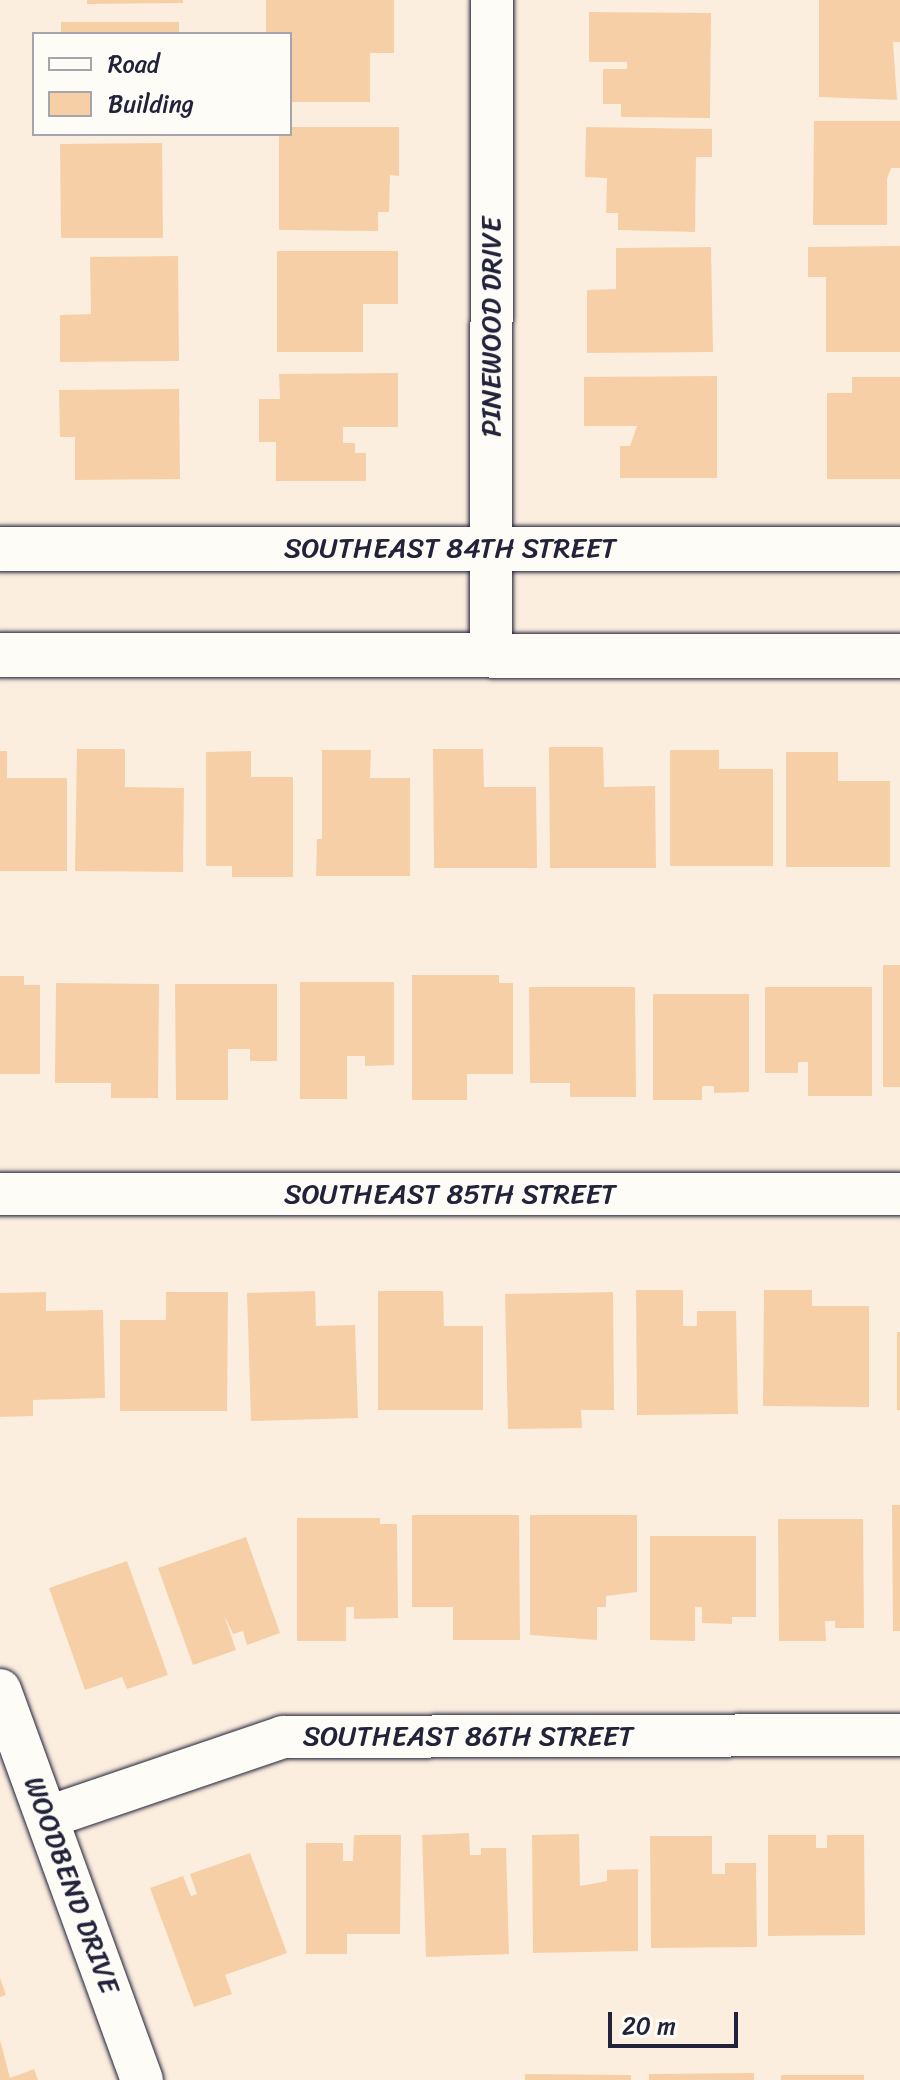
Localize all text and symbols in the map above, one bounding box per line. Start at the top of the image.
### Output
legend [32,32,292,136]
text: Road [108,43,159,85]
text: Building [108,83,194,125]
street label: PINEWOOD DRIVE [474,216,508,438]
street label: SOUTHEAST 84TH STREET [282,531,618,565]
street label: SOUTHEAST 85TH STREET [283,1177,617,1211]
street label: SOUTHEAST 86TH STREET [301,1719,635,1753]
street label: WOODBEND DRIVE [17,1772,127,1998]
scale bar [612,1996,742,2046]
text: 20 m [622,2005,676,2047]

